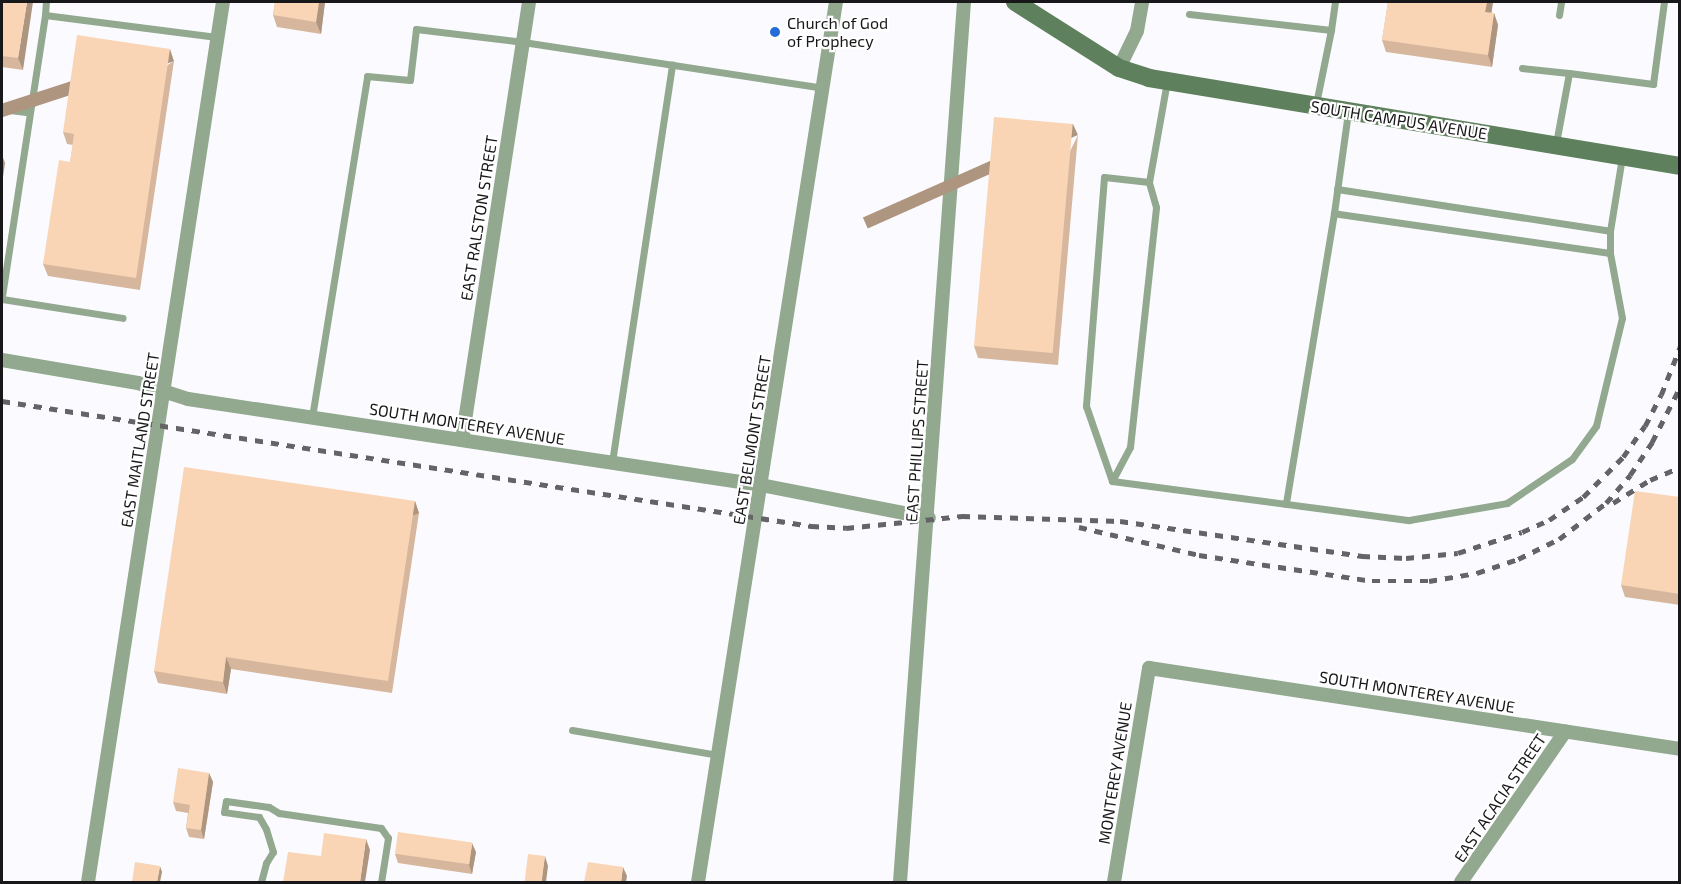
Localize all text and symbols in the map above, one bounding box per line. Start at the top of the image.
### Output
place label: Church of God of Prophecy [787,13,888,51]
marker: Church of God of Prophecy [768,25,782,39]
street label: SOUTH CAMPUS AVENUE [1309,97,1489,143]
street label: EAST RALSTON STREET [456,134,502,302]
street label: EAST MAITLAND STREET [117,351,163,529]
street label: EAST BELMONT STREET [729,354,775,526]
street label: EAST PHILLIPS STREET [902,359,932,523]
street label: SOUTH MONTEREY AVENUE [367,399,567,449]
street label: SOUTH MONTEREY AVENUE [1317,667,1517,717]
street label: MONTEREY AVENUE [1094,700,1136,846]
street label: EAST ACACIA STREET [1450,730,1550,866]

